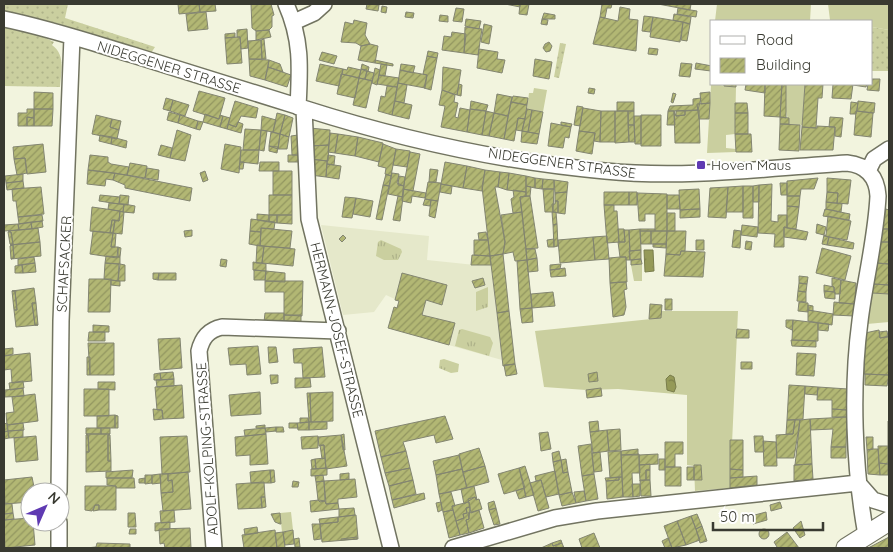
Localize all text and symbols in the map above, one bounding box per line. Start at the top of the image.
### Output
legend [710,20,873,85]
text: Road [756,30,793,49]
street label: NIDEGGENER STRASSE [95,37,243,97]
text: Building [756,55,811,74]
street label: NIDEGGENER STRASSE [487,144,637,182]
place label: Hoven Maus [711,156,791,174]
marker: Hoven Maus [695,159,707,171]
street label: SCHAFSACKER [52,215,76,313]
street label: HERMANN-JOSEF-STRASSE [306,240,368,420]
street label: ADOLF-KOLPING-STRASSE [192,362,222,536]
north arrow [20,482,70,532]
text: N [44,488,64,508]
scale bar [713,500,823,532]
text: 50 m [720,507,755,526]

